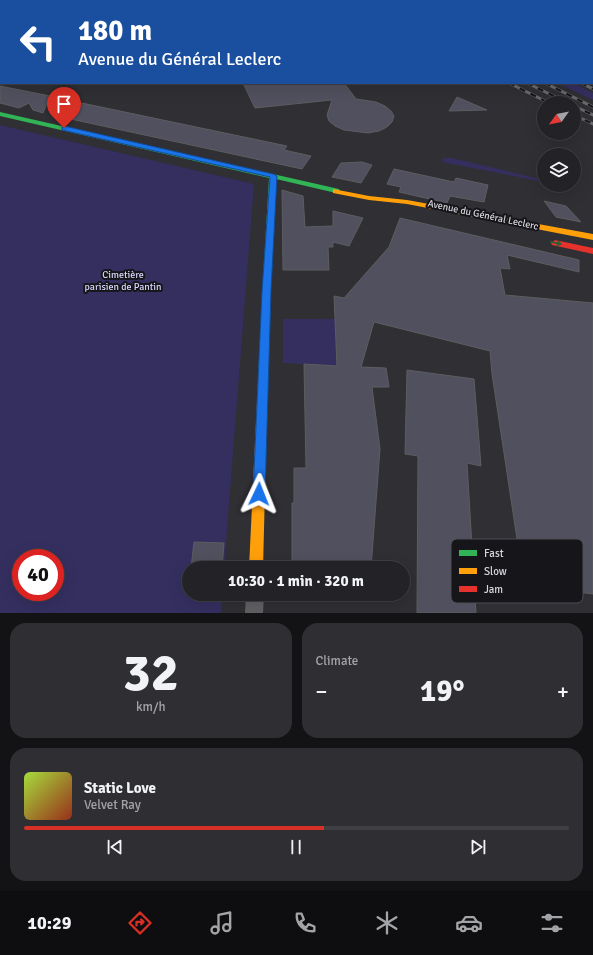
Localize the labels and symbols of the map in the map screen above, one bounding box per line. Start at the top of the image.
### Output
pin [47,87,81,128]
north arrow [537,96,581,140]
street label: Avenue du Général Leclerc [427,197,540,233]
one-way arrow [550,240,563,246]
park label: Cimetière parisien de Pantin [85,269,161,293]
position arrow [238,473,280,515]
legend [451,539,583,603]
text: Fast [484,547,504,560]
speed limit sign: 40 [12,549,64,601]
text: Slow [484,565,507,578]
text: Jam [484,583,503,596]

